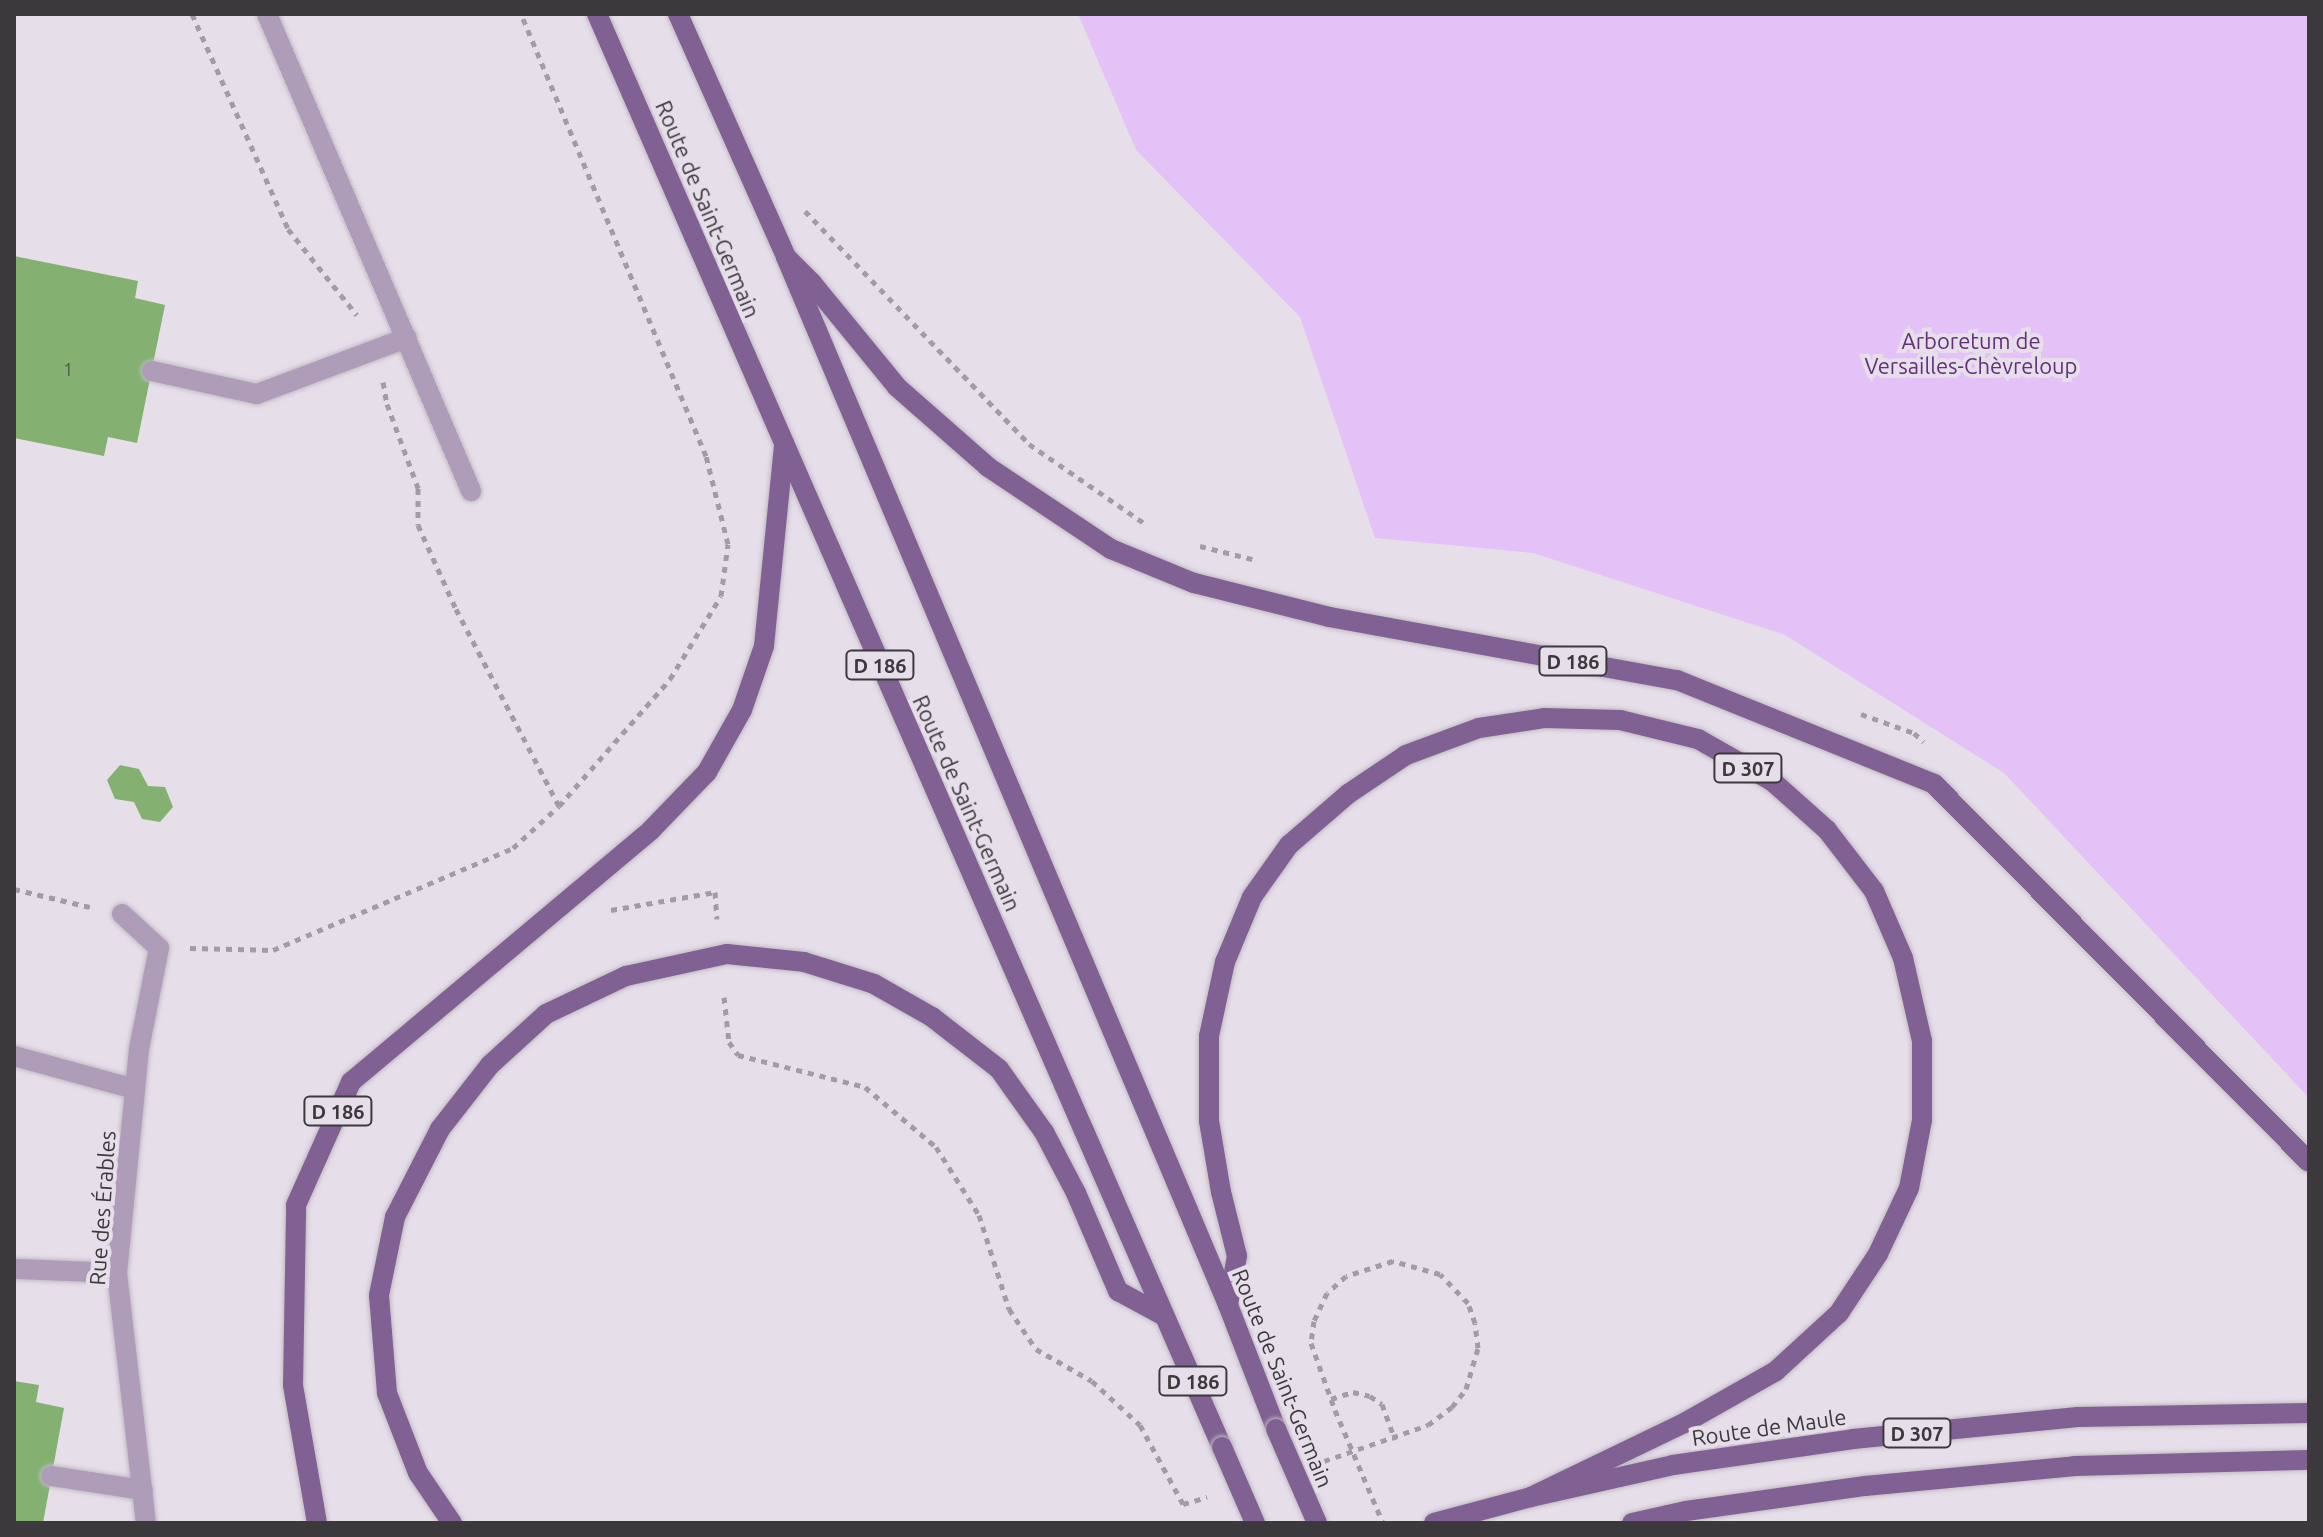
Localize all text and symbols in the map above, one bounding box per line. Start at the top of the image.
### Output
street label: Route de Saint-Germain [650,96,766,322]
park label: Arboretum de Versailles-Chèvreloup [1865,327,2077,378]
house number: 1 [63,358,73,380]
road number: D 186 [1537,645,1609,677]
road number: D 186 [844,649,916,681]
street label: Route de Saint-Germain [907,691,1027,915]
road number: D 307 [1712,752,1784,784]
road number: D 186 [302,1095,374,1127]
street label: Rue des Érables [83,1130,121,1286]
street label: Route de Saint-Germain [1227,1265,1339,1491]
road number: D 186 [1157,1365,1229,1397]
street label: Route de Maule [1690,1403,1848,1451]
road number: D 307 [1881,1417,1953,1449]

